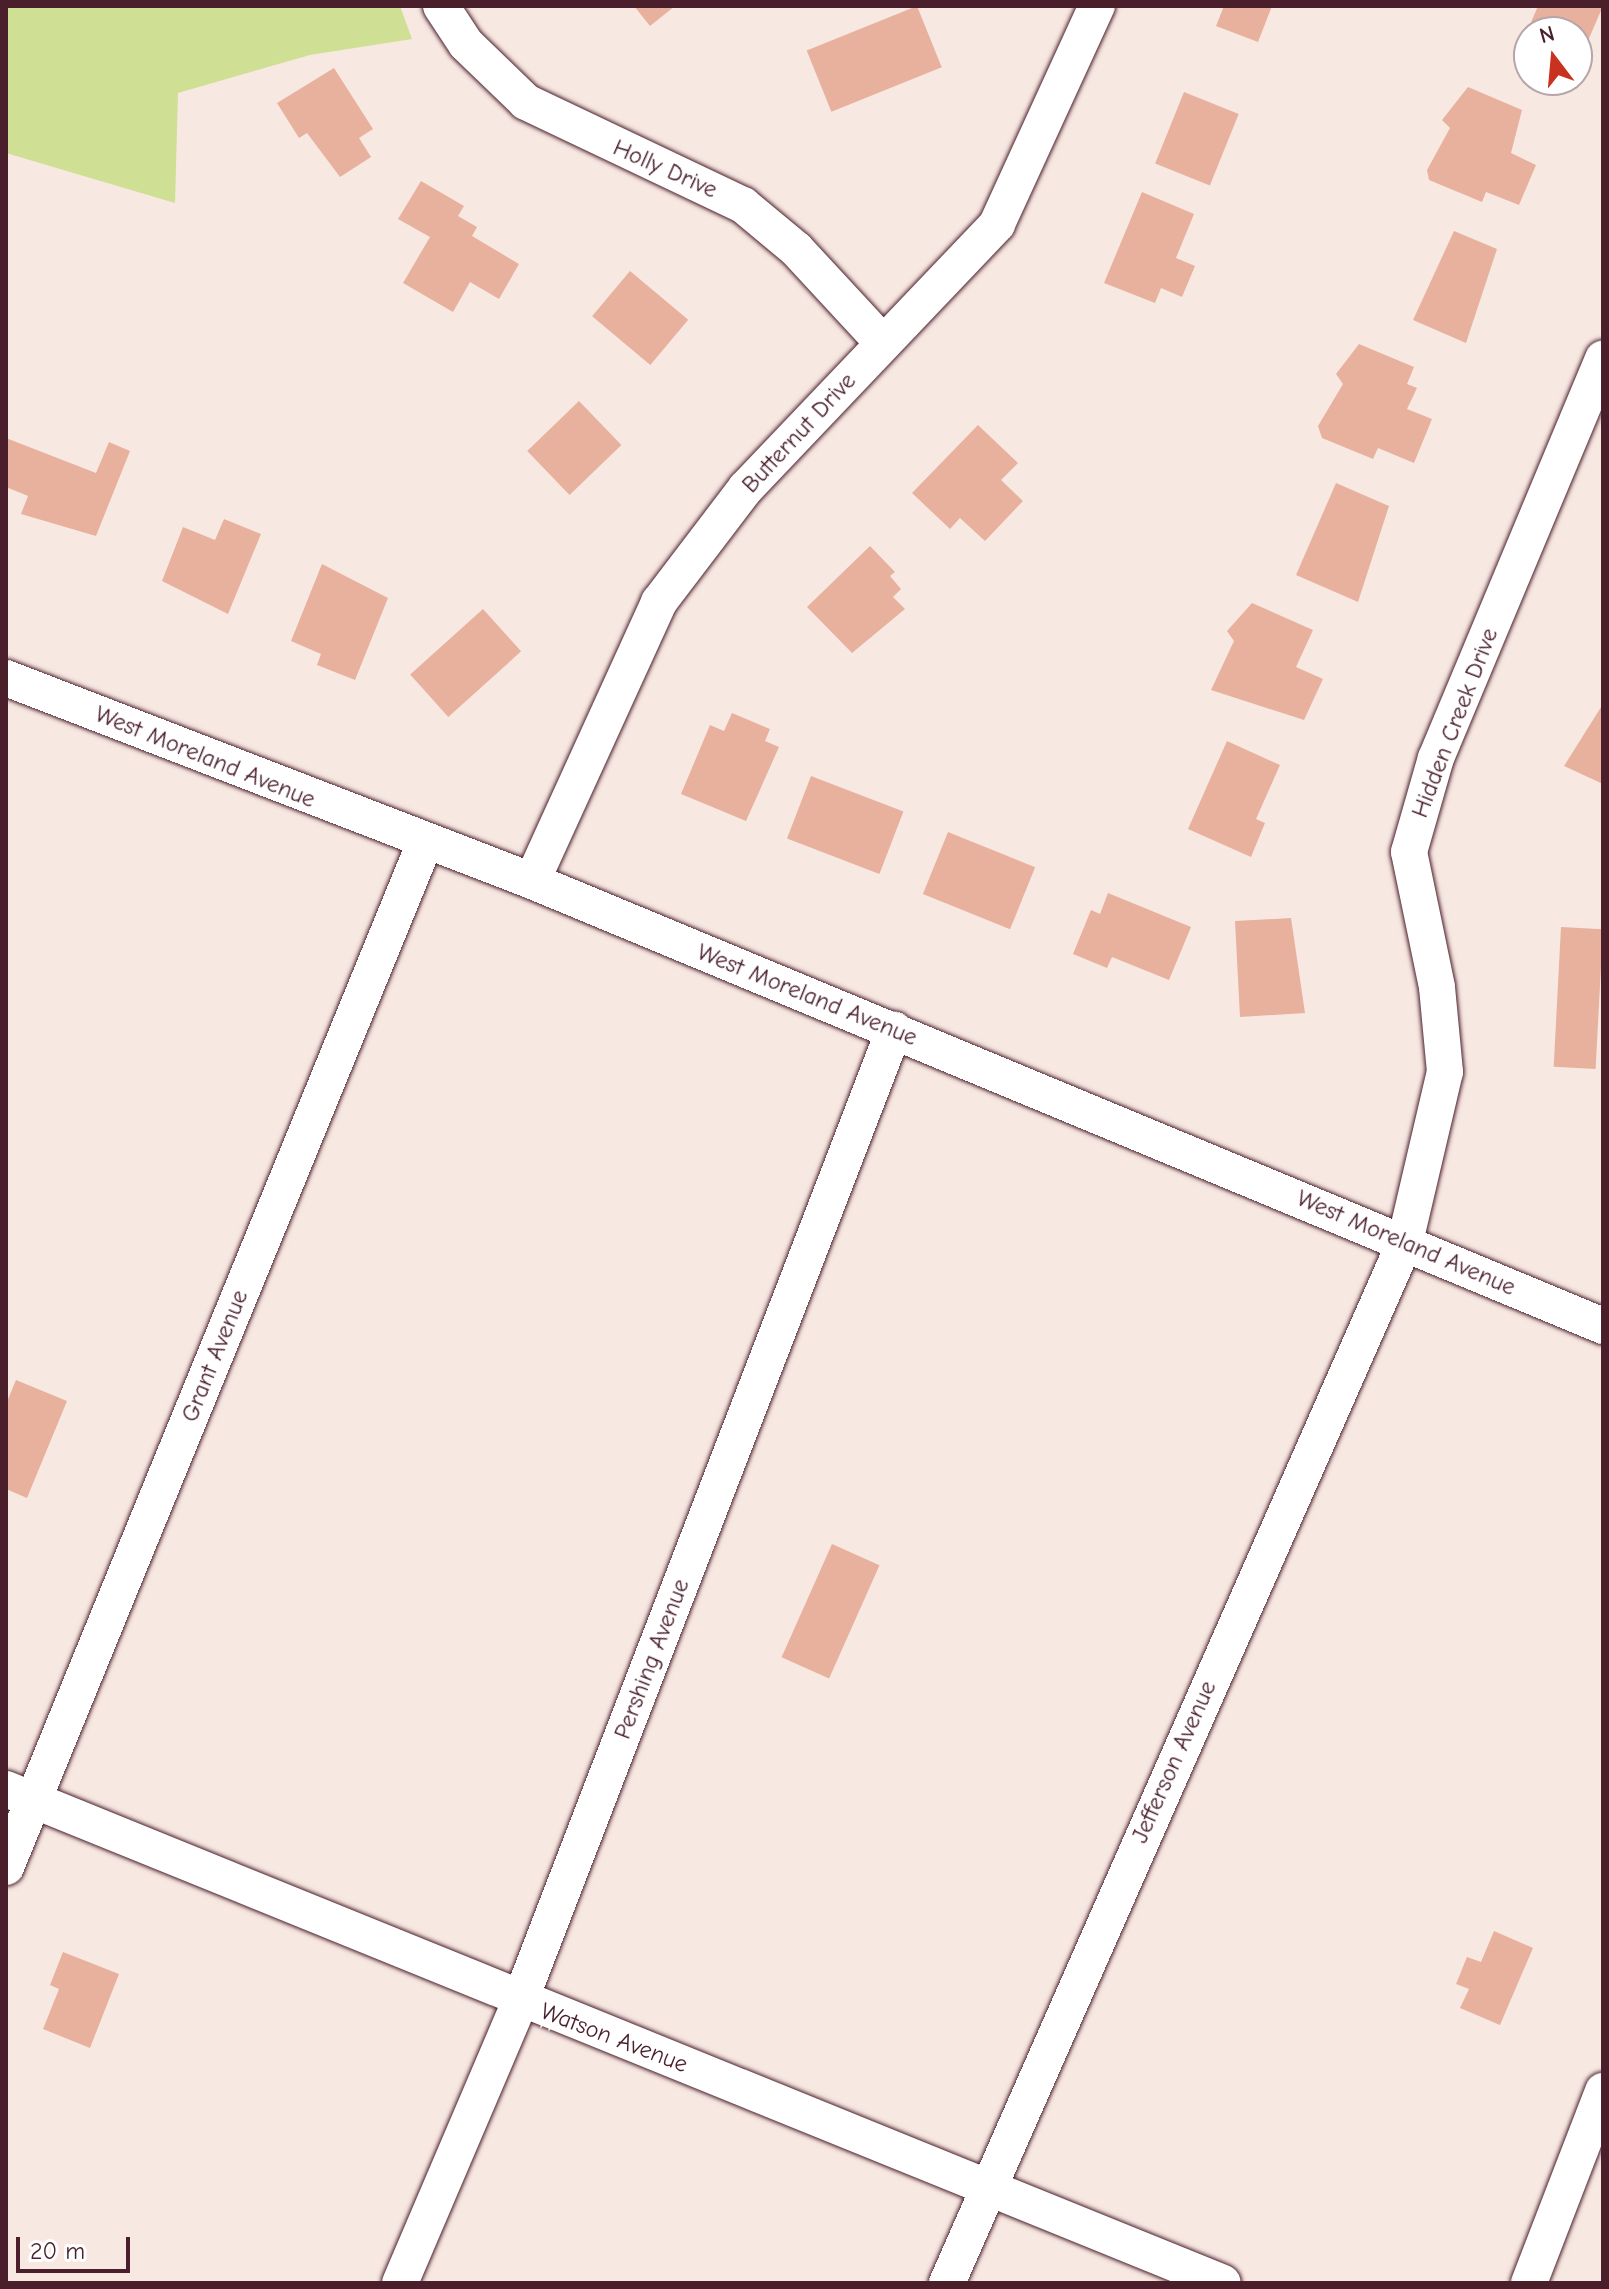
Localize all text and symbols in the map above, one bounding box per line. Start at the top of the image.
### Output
north arrow [1513,16,1593,96]
text: N [1536,20,1557,49]
street label: Holly Drive [608,133,722,205]
street label: Butternut Drive [736,367,862,499]
street label: Hidden Creek Drive [1406,624,1504,822]
street label: West Moreland Avenue [91,700,319,814]
street label: West Moreland Avenue [693,938,921,1052]
street label: West Moreland Avenue [1292,1184,1520,1302]
street label: Grant Avenue [175,1286,255,1426]
street label: Pershing Avenue [608,1575,696,1743]
street label: Jefferson Avenue [1125,1676,1223,1848]
street label: Watson Avenue [536,1997,692,2079]
scale bar [20,2221,134,2271]
text: 20 m [30,2237,85,2265]

